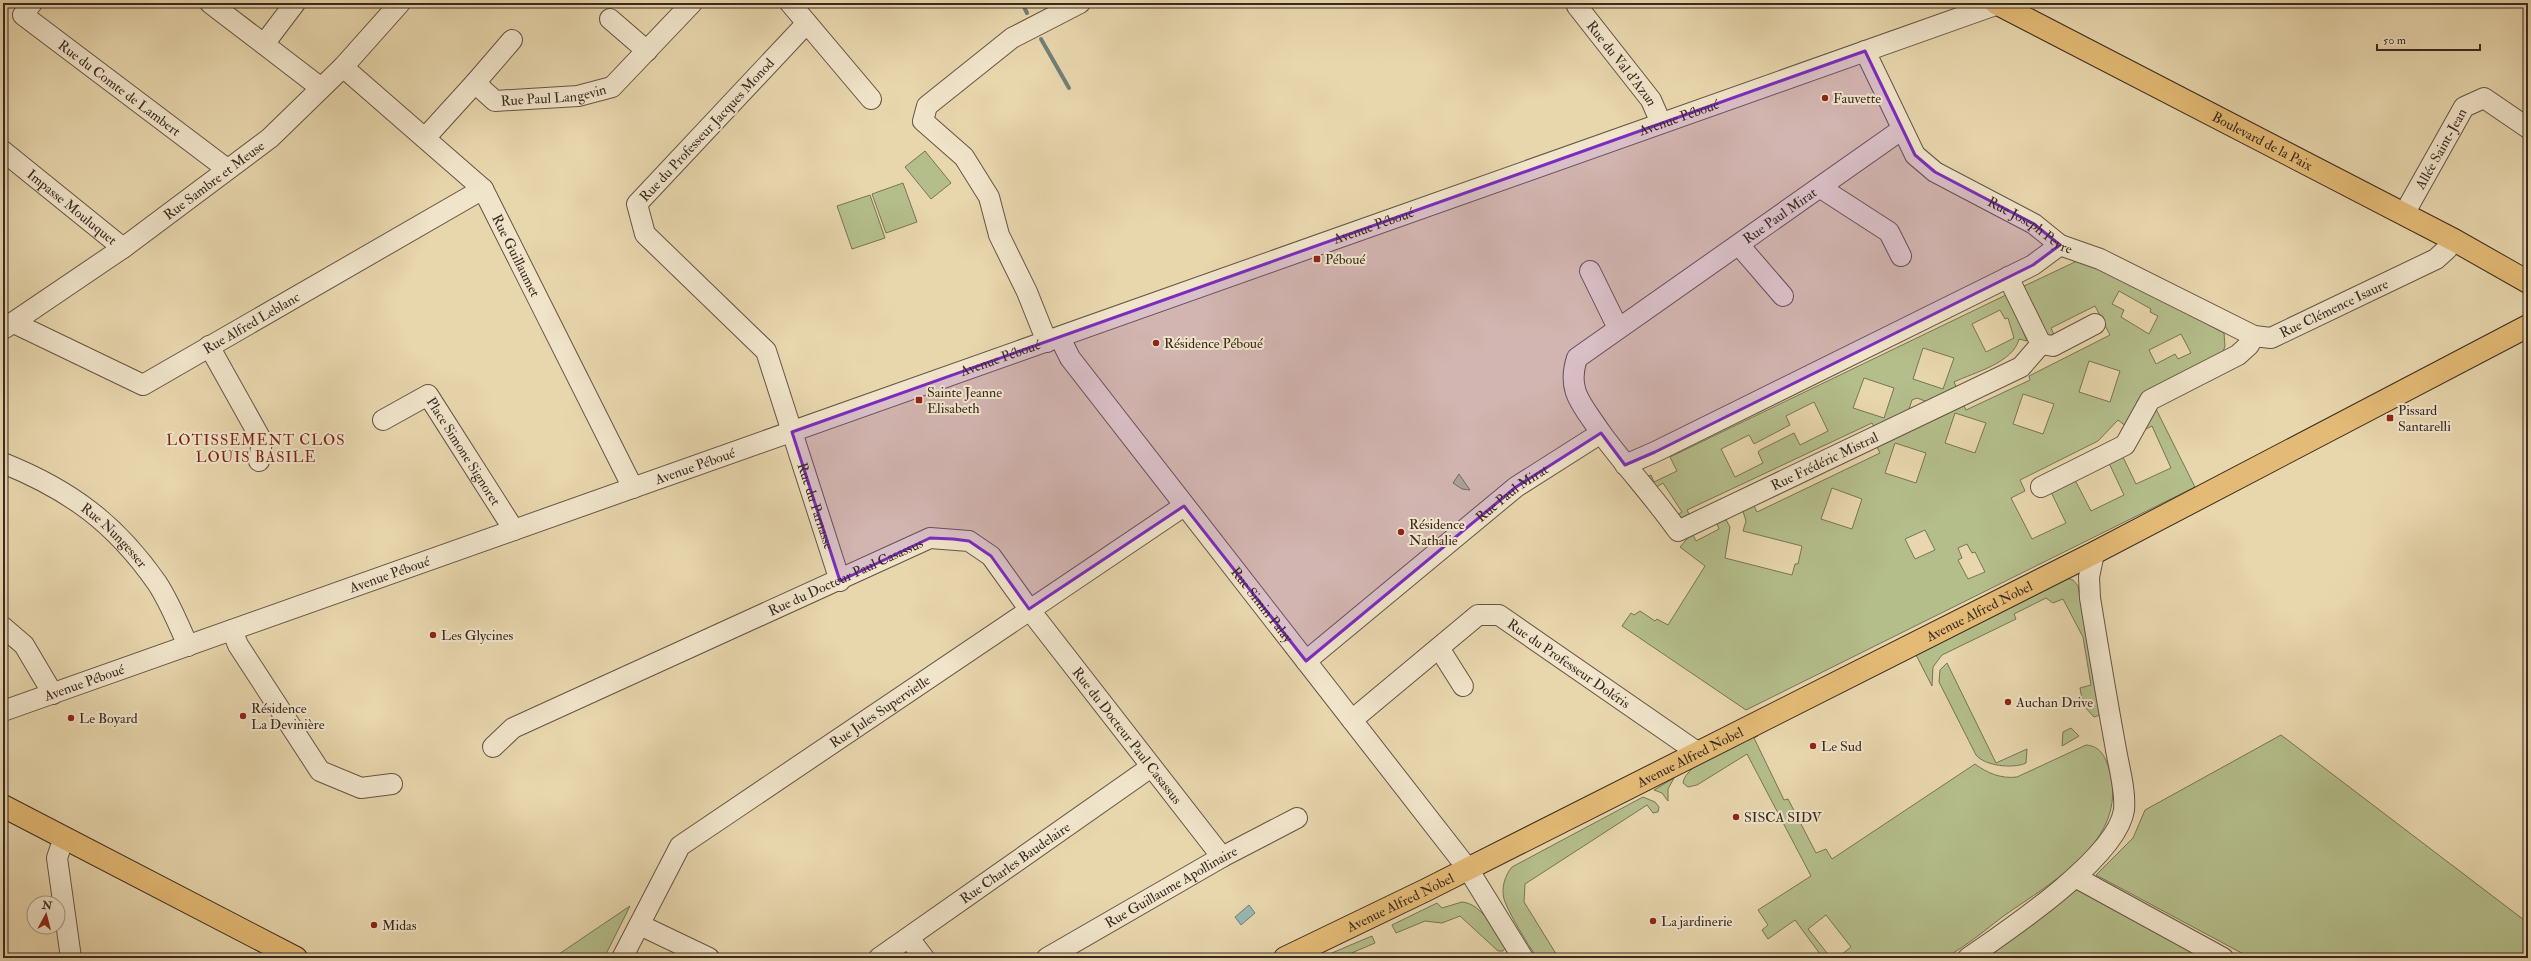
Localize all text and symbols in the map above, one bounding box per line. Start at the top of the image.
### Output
street label: Rue du Val d'Azun [1583,17,1661,108]
scale bar [2377,26,2480,52]
text: 50 m [2383,33,2407,48]
street label: Rue du Comte de Lambert [55,36,185,140]
street label: Rue du Professeur Jacques Monod [636,55,778,205]
street label: Rue Paul Langevin [500,80,608,109]
place label: Fauvette [1833,90,1881,107]
marker: Fauvette [1820,93,1830,103]
street label: Avenue Péboué [1636,95,1721,140]
street label: Allée Saint-Jean [2411,105,2470,193]
street label: Boulevard de la Paix [2209,108,2316,174]
street label: Rue Sambre et Meuse [160,137,268,223]
street label: Impasse Mouluquet [24,166,121,249]
street label: Rue Paul Mirat [1739,183,1820,247]
street label: Rue Joseph Peyre [1985,193,2075,257]
street label: Avenue Péboué [1330,203,1416,248]
street label: Rue Guillaumet [489,211,544,300]
place label: Péboué [1325,251,1366,268]
marker: Péboué [1312,254,1322,264]
street label: Rue Clémence Isaure [2277,275,2391,341]
street label: Rue Alfred Leblanc [200,288,303,357]
place label: Résidence Péboué [1164,335,1263,352]
street label: Avenue Péboué [957,336,1043,380]
marker: Résidence Péboué [1151,338,1161,348]
place label: Sainte Jeanne Elisabeth [927,384,1002,417]
street label: Place Simone Signoret [423,394,505,509]
marker: Sainte Jeanne Elisabeth [914,395,924,405]
place label: Pissard Santarelli [2398,402,2451,435]
marker: Pissard Santarelli [2385,413,2395,423]
street label: Rue Frédéric Mistral [1768,428,1881,494]
district label: LOTISSEMENT CLOS LOUIS BASILE [166,431,346,467]
street label: Avenue Péboué [652,444,737,488]
street label: Rue du Parnasse [794,460,838,552]
street label: Rue Paul Mirat [1472,460,1552,525]
street label: Rue Nungesser [78,499,151,572]
place label: Résidence Nathalie [1409,516,1465,549]
marker: Résidence Nathalie [1396,527,1406,537]
street label: Rue du Docteur Paul Casassus [765,534,926,619]
street label: Avenue Péboué [346,552,432,596]
street label: Rue Simin Palay [1227,563,1297,647]
street label: Avenue Alfred Nobel [1922,577,2035,645]
street label: Rue du Professeur Doléris [1504,615,1634,712]
place label: Les Glycines [441,627,514,645]
marker: Les Glycines [428,630,438,640]
street label: Avenue Péboué [41,660,127,705]
street label: Rue du Docteur Paul Casassus [1069,664,1186,807]
street label: Rue Jules Supervielle [826,671,933,751]
place label: Auchan Drive [2015,694,2093,711]
marker: Auchan Drive [2003,697,2013,707]
place label: Résidence La Devinière [251,700,325,733]
place label: Le Boyard [79,710,138,728]
marker: Résidence La Devinière [238,711,248,721]
marker: Le Boyard [66,713,76,723]
street label: Avenue Alfred Nobel [1633,723,1746,791]
place label: Le Sud [1821,738,1862,755]
marker: Le Sud [1808,741,1818,751]
place label: SISCA SIDV [1744,809,1823,826]
marker: SISCA SIDV [1731,812,1741,822]
street label: Rue Charles Baudelaire [956,818,1073,907]
street label: Rue Guillaume Apollinaire [1102,842,1240,931]
street label: Avenue Alfred Nobel [1343,869,1457,936]
north arrow [26,895,66,935]
text: N [40,898,54,913]
place label: La jardinerie [1661,913,1733,930]
marker: La jardinerie [1648,916,1658,926]
place label: Midas [382,917,417,934]
marker: Midas [369,920,379,930]

